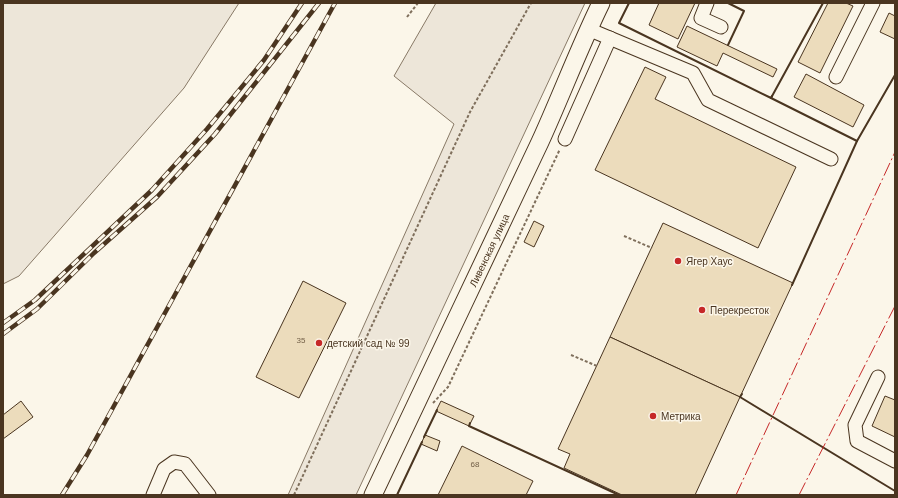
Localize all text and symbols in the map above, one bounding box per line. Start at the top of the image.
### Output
street label: Ливенская улица [467,212,511,288]
marker: Ягер Хаус [673,256,683,266]
place label: Ягер Хаус [686,256,733,267]
marker: Перекресток [697,305,707,315]
place label: Перекресток [710,305,769,316]
house number: 35 [297,336,306,345]
marker: детский сад № 99 [314,338,324,348]
place label: детский сад № 99 [327,338,410,349]
marker: Метрика [648,411,658,421]
place label: Метрика [661,411,701,422]
house number: 68 [471,460,480,469]

